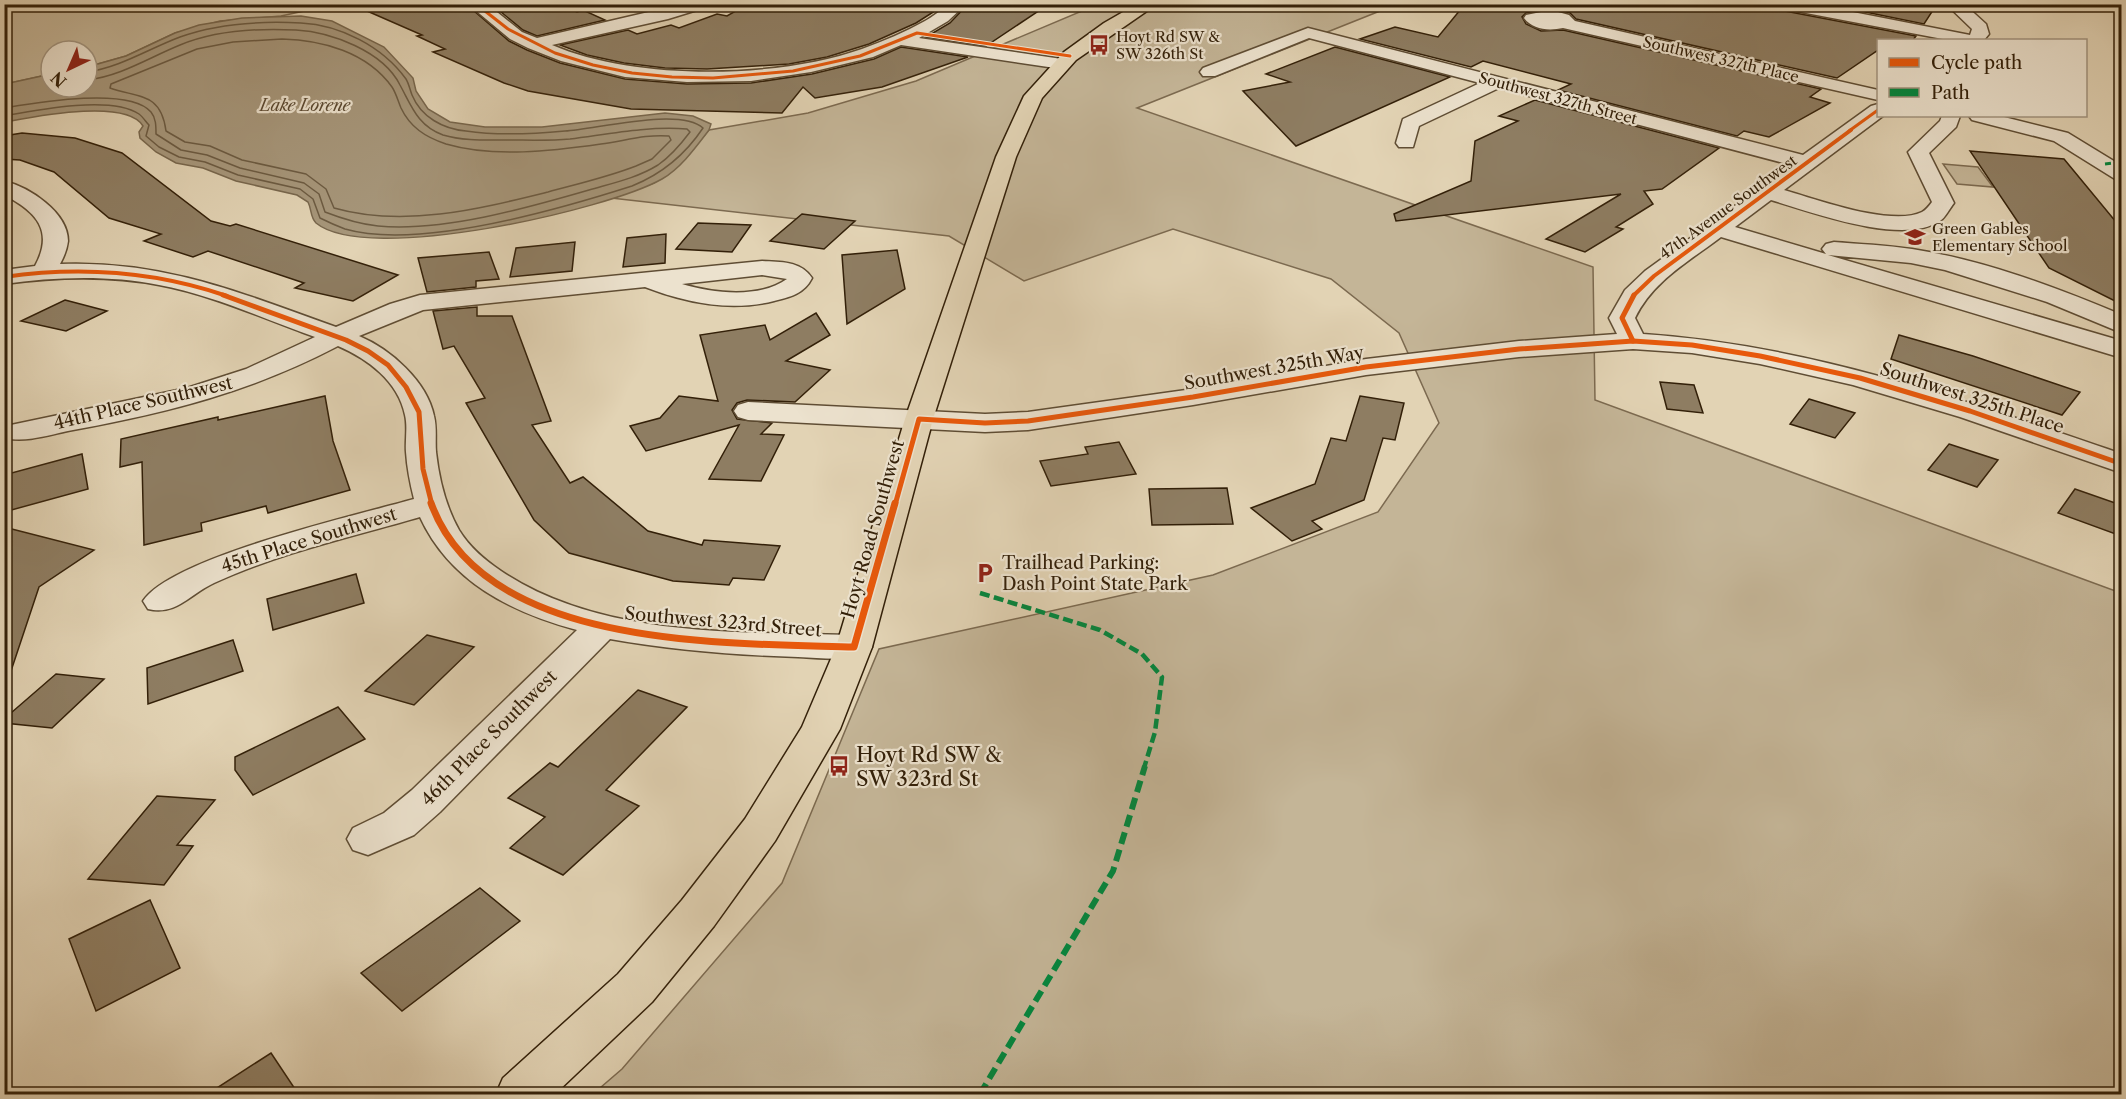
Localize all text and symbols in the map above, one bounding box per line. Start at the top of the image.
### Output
place label: Hoyt Rd SW & SW 326th St [1116,27,1220,63]
street label: Southwest 327th Place [1641,32,1801,86]
bus stop icon: Hoyt Rd SW & SW 326th St [1087,33,1111,57]
north arrow [39,39,99,99]
legend [1877,39,2087,117]
text: Cycle path [1931,52,2022,74]
text: N [47,68,71,92]
street label: Southwest 327th Street [1477,68,1640,128]
text: Path [1931,82,1970,104]
water label: Lake Lorene [258,95,351,115]
street label: 47th Avenue Southwest [1656,150,1801,263]
place label: Green Gables Elementary School [1932,219,2068,255]
school or university icon: Green Gables Elementary School [1903,225,1927,249]
street label: Southwest 325th Way [1182,341,1367,395]
street label: Southwest 325th Place [1877,358,2067,438]
street label: 44th Place Southwest [51,372,235,434]
street label: Hoyt Road Southwest [837,437,909,621]
street label: 45th Place Southwest [219,503,400,577]
place label: Trailhead Parking: Dash Point State Park [1002,552,1189,595]
parking icon: Trailhead Parking: Dash Point State Park [973,561,997,585]
street label: Southwest 323rd Street [624,602,823,642]
street label: 46th Place Southwest [416,665,562,811]
place label: Hoyt Rd SW & SW 323rd St [856,742,1002,791]
bus stop icon: Hoyt Rd SW & SW 323rd St [827,754,851,778]

